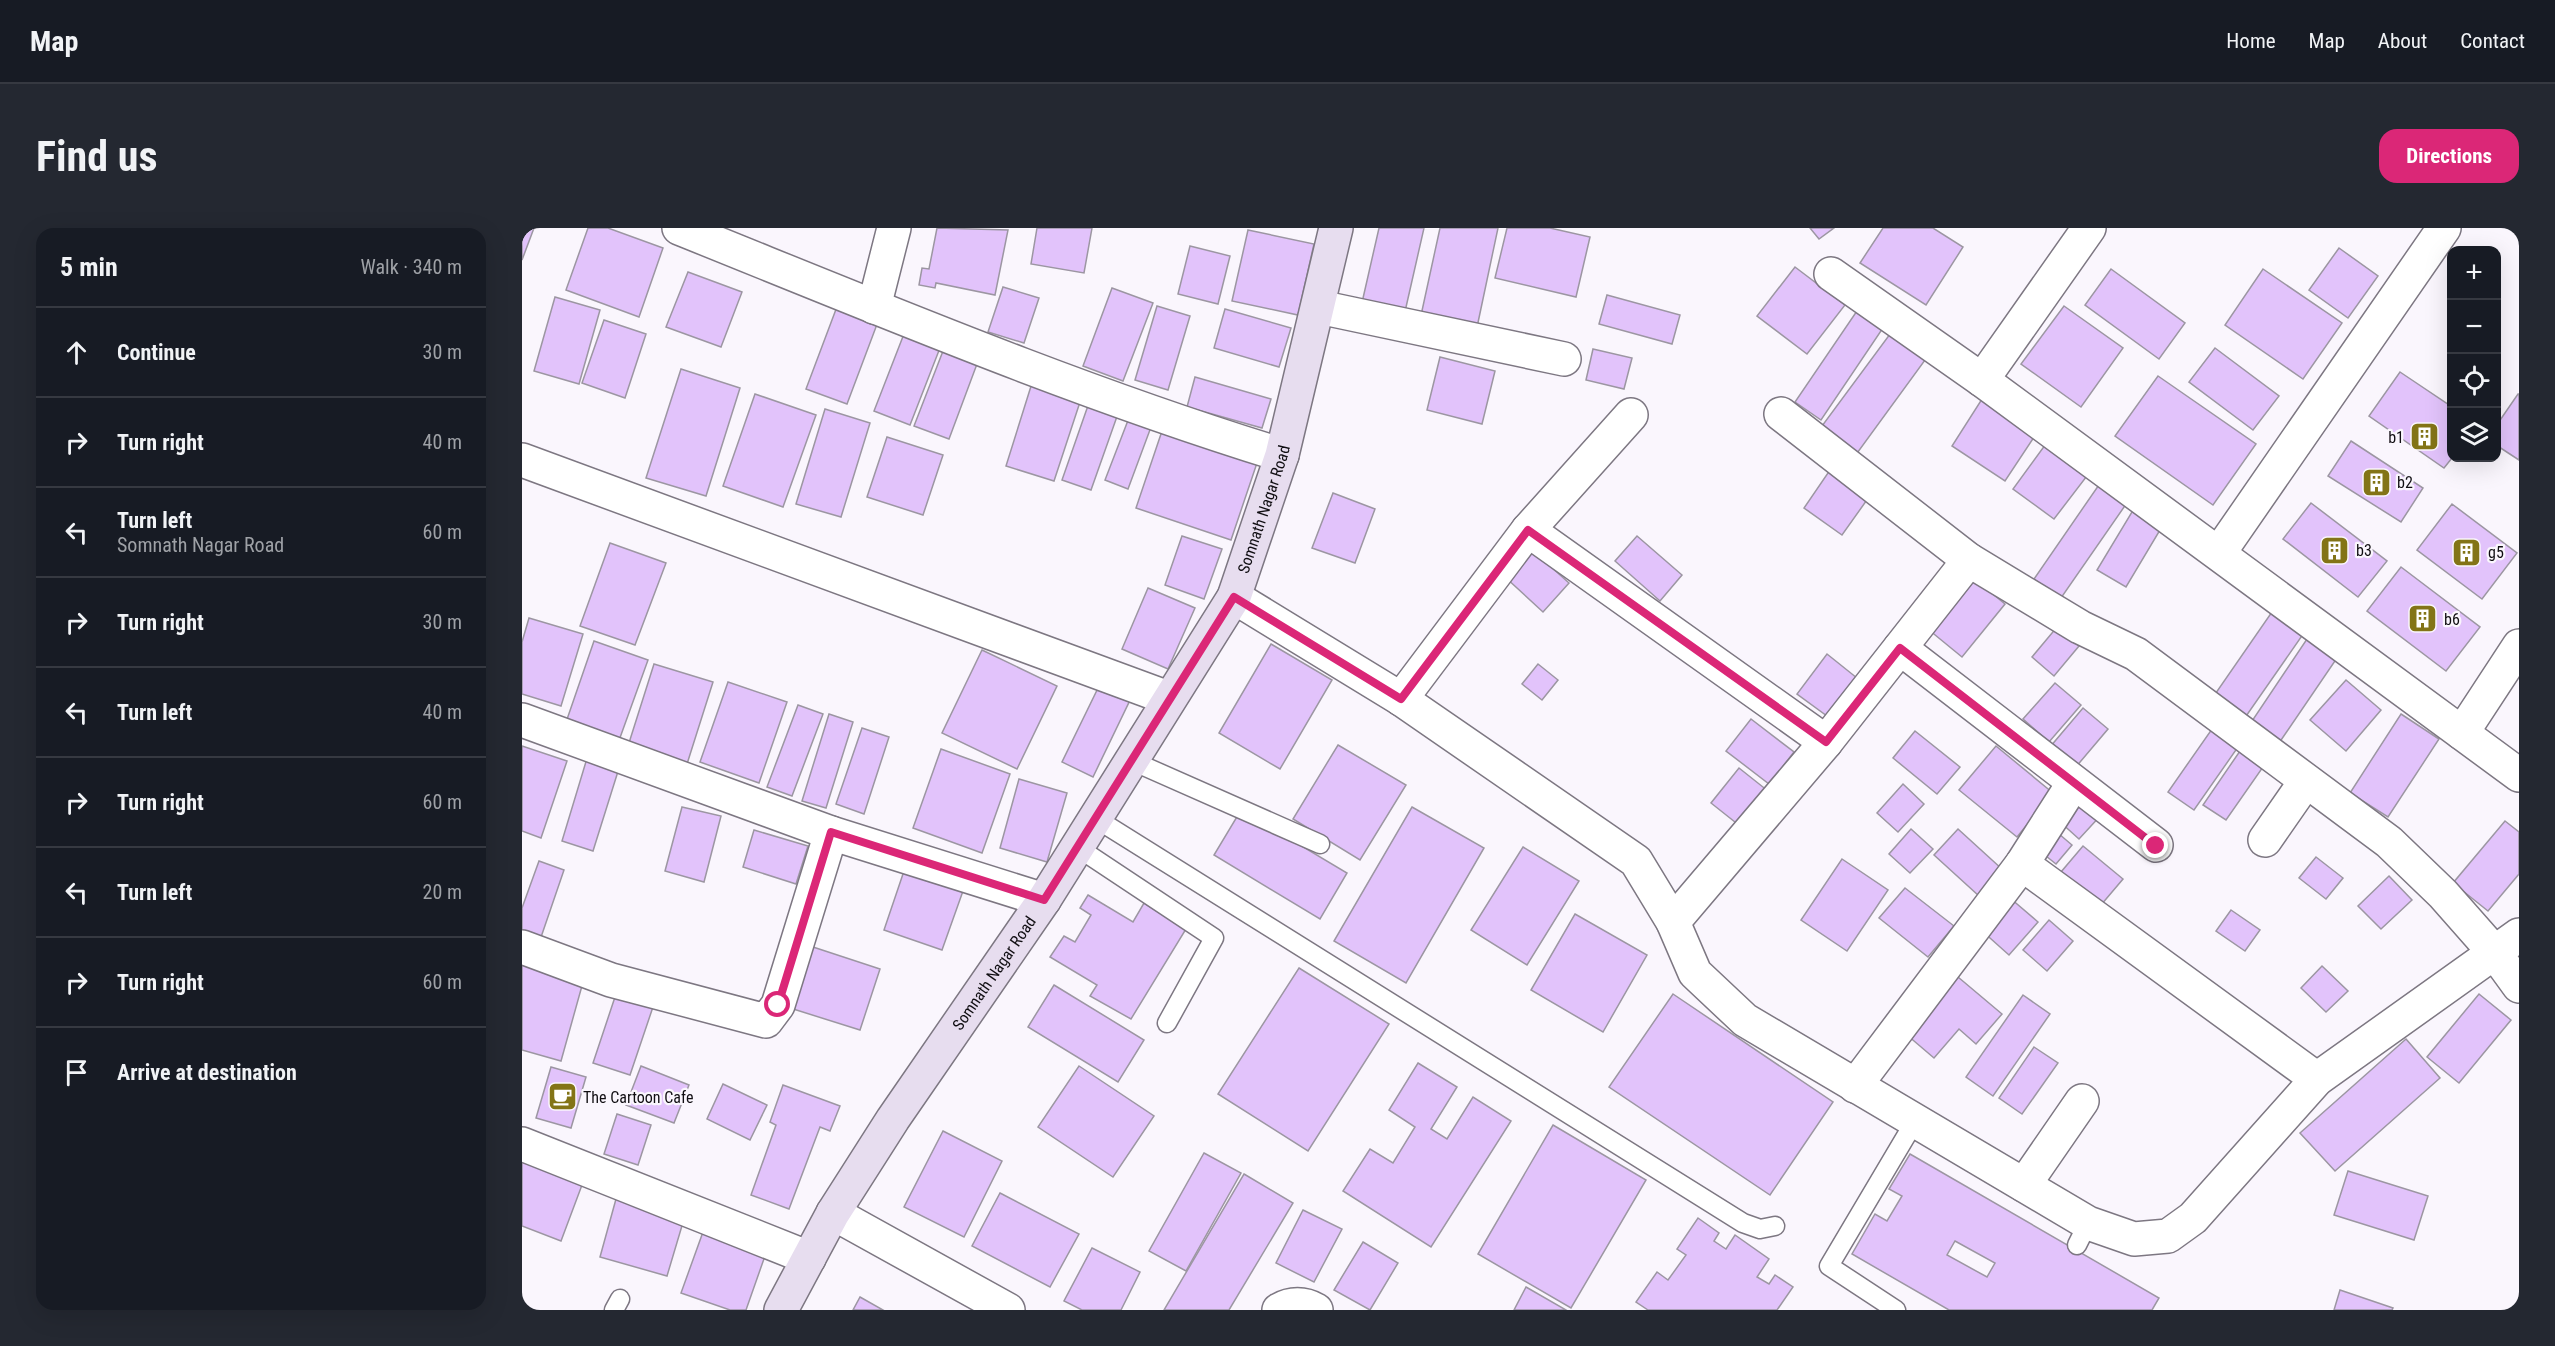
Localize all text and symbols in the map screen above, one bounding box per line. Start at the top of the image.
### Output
text: Map [30,25,78,58]
text: Home [2226,29,2276,53]
text: Map [2309,29,2345,53]
text: About [2378,29,2427,53]
text: Contact [2460,29,2525,53]
button: Directions [2379,129,2519,183]
text: Find us [36,132,157,181]
map controls [2447,246,2501,462]
button: + [2447,246,2501,300]
text: 5 min [60,252,118,282]
text: Walk · 340 m [361,255,462,279]
button: − [2447,300,2501,354]
icon: ahead [60,336,93,369]
text: Continue [117,340,196,365]
text: 30 m [423,340,462,364]
button: locate [2447,354,2501,408]
button: layers [2447,408,2501,462]
building icon: b1 [2409,421,2441,453]
icon: right [60,426,93,459]
place label: b1 [2388,428,2404,447]
text: Turn right [117,430,204,455]
text: 40 m [423,430,462,454]
street label: Somnath Nagar Road [1233,443,1294,576]
building icon: b2 [2360,466,2392,498]
place label: b2 [2397,473,2413,492]
text: Turn left [117,508,192,533]
icon: left [60,516,93,549]
text: 60 m [423,520,462,544]
text: Somnath Nagar Road [117,533,284,557]
building icon: b3 [2319,534,2351,566]
building icon: g5 [2451,536,2483,568]
place label: b3 [2356,541,2372,560]
place label: g5 [2488,543,2504,562]
building icon: b6 [2407,603,2439,635]
icon: right [60,606,93,639]
text: Turn right [117,610,204,635]
text: 30 m [423,610,462,634]
place label: b6 [2444,610,2460,629]
icon: left [60,696,93,729]
text: Turn left [117,700,192,725]
text: 40 m [423,700,462,724]
icon: right [60,786,93,819]
text: Turn right [117,790,204,815]
text: 60 m [423,790,462,814]
route end [2142,832,2168,858]
icon: left [60,876,93,909]
text: Turn left [117,880,192,905]
text: 20 m [423,880,462,904]
street label: Somnath Nagar Road [948,912,1040,1033]
icon: right [60,966,93,999]
text: Turn right [117,970,204,995]
text: 60 m [423,970,462,994]
route start [764,991,790,1017]
icon: arrive [60,1056,93,1089]
text: Arrive at destination [117,1060,297,1085]
cafe icon: The Cartoon Cafe [546,1081,578,1113]
place label: The Cartoon Cafe [583,1088,693,1107]

